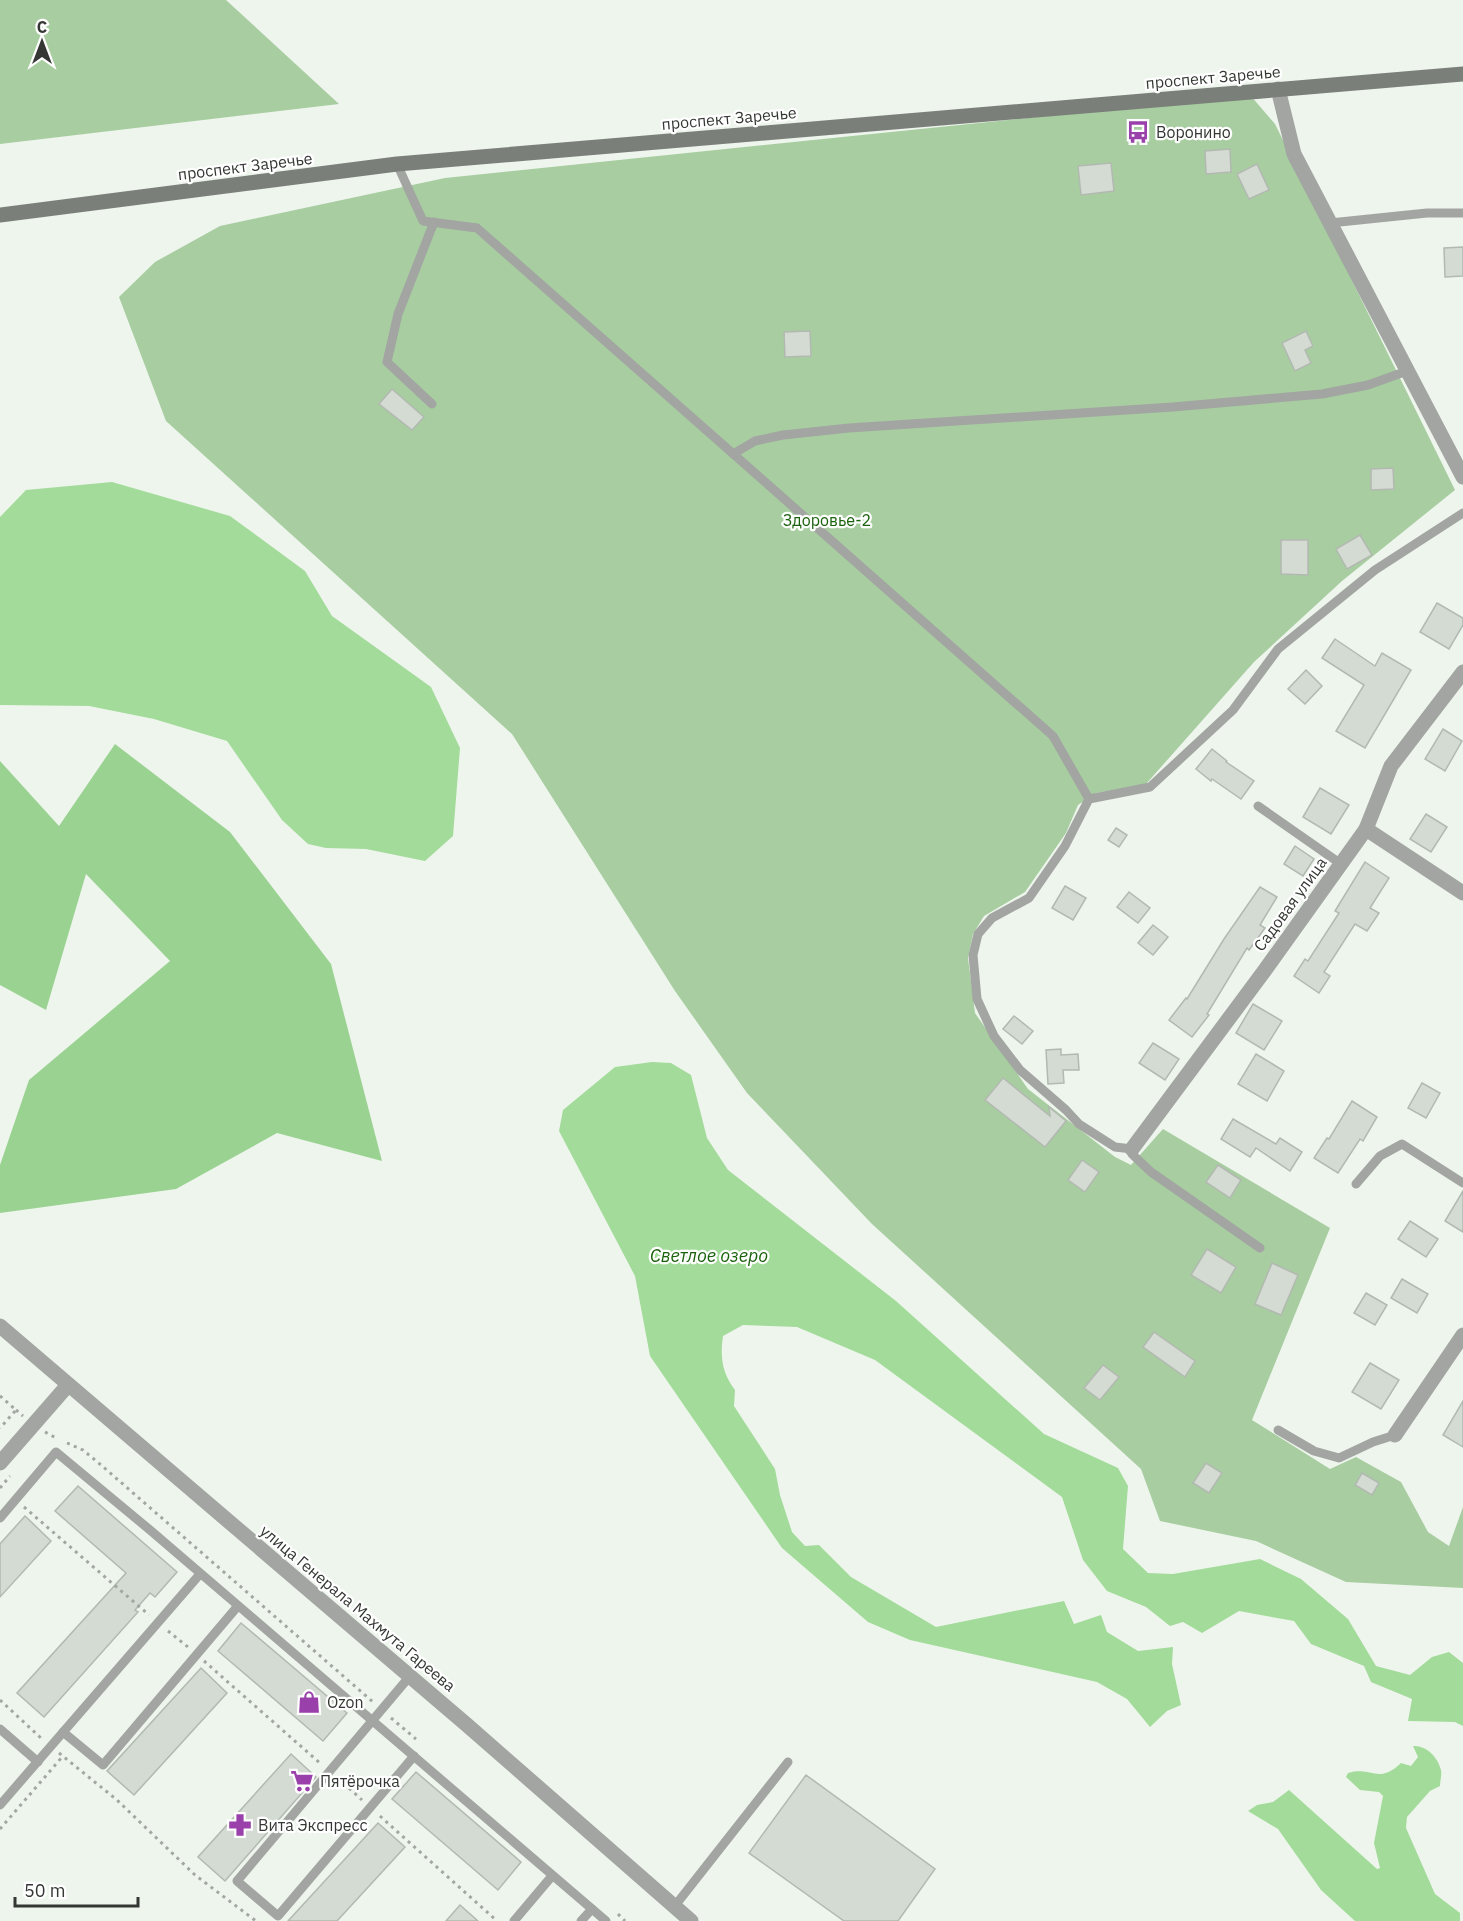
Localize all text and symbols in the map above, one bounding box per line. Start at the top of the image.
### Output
north arrow [12,12,72,72]
text: С [37,17,47,37]
street label: проспект Заречье [1145,61,1281,93]
street label: проспект Заречье [661,102,797,134]
bus stop icon: Воронино [1125,119,1151,145]
place label: Воронино [1156,122,1231,142]
street label: проспект Заречье [177,148,314,184]
park label: Здоровье-2 [783,510,871,530]
street label: Садовая улица [1249,853,1331,955]
water label: Светлое озеро [650,1244,768,1267]
street label: улица Генерала Махмута Гареева [256,1520,460,1696]
shop icon: Ozon [296,1689,322,1715]
place label: Ozon [327,1692,364,1712]
supermarket icon: Пятёрочка [289,1768,315,1794]
place label: Пятёрочка [320,1771,400,1791]
pharmacy icon: Вита Экспресс [227,1812,253,1838]
place label: Вита Экспресс [258,1815,367,1835]
scale bar [15,1870,138,1908]
text: 50 m [24,1879,66,1902]

